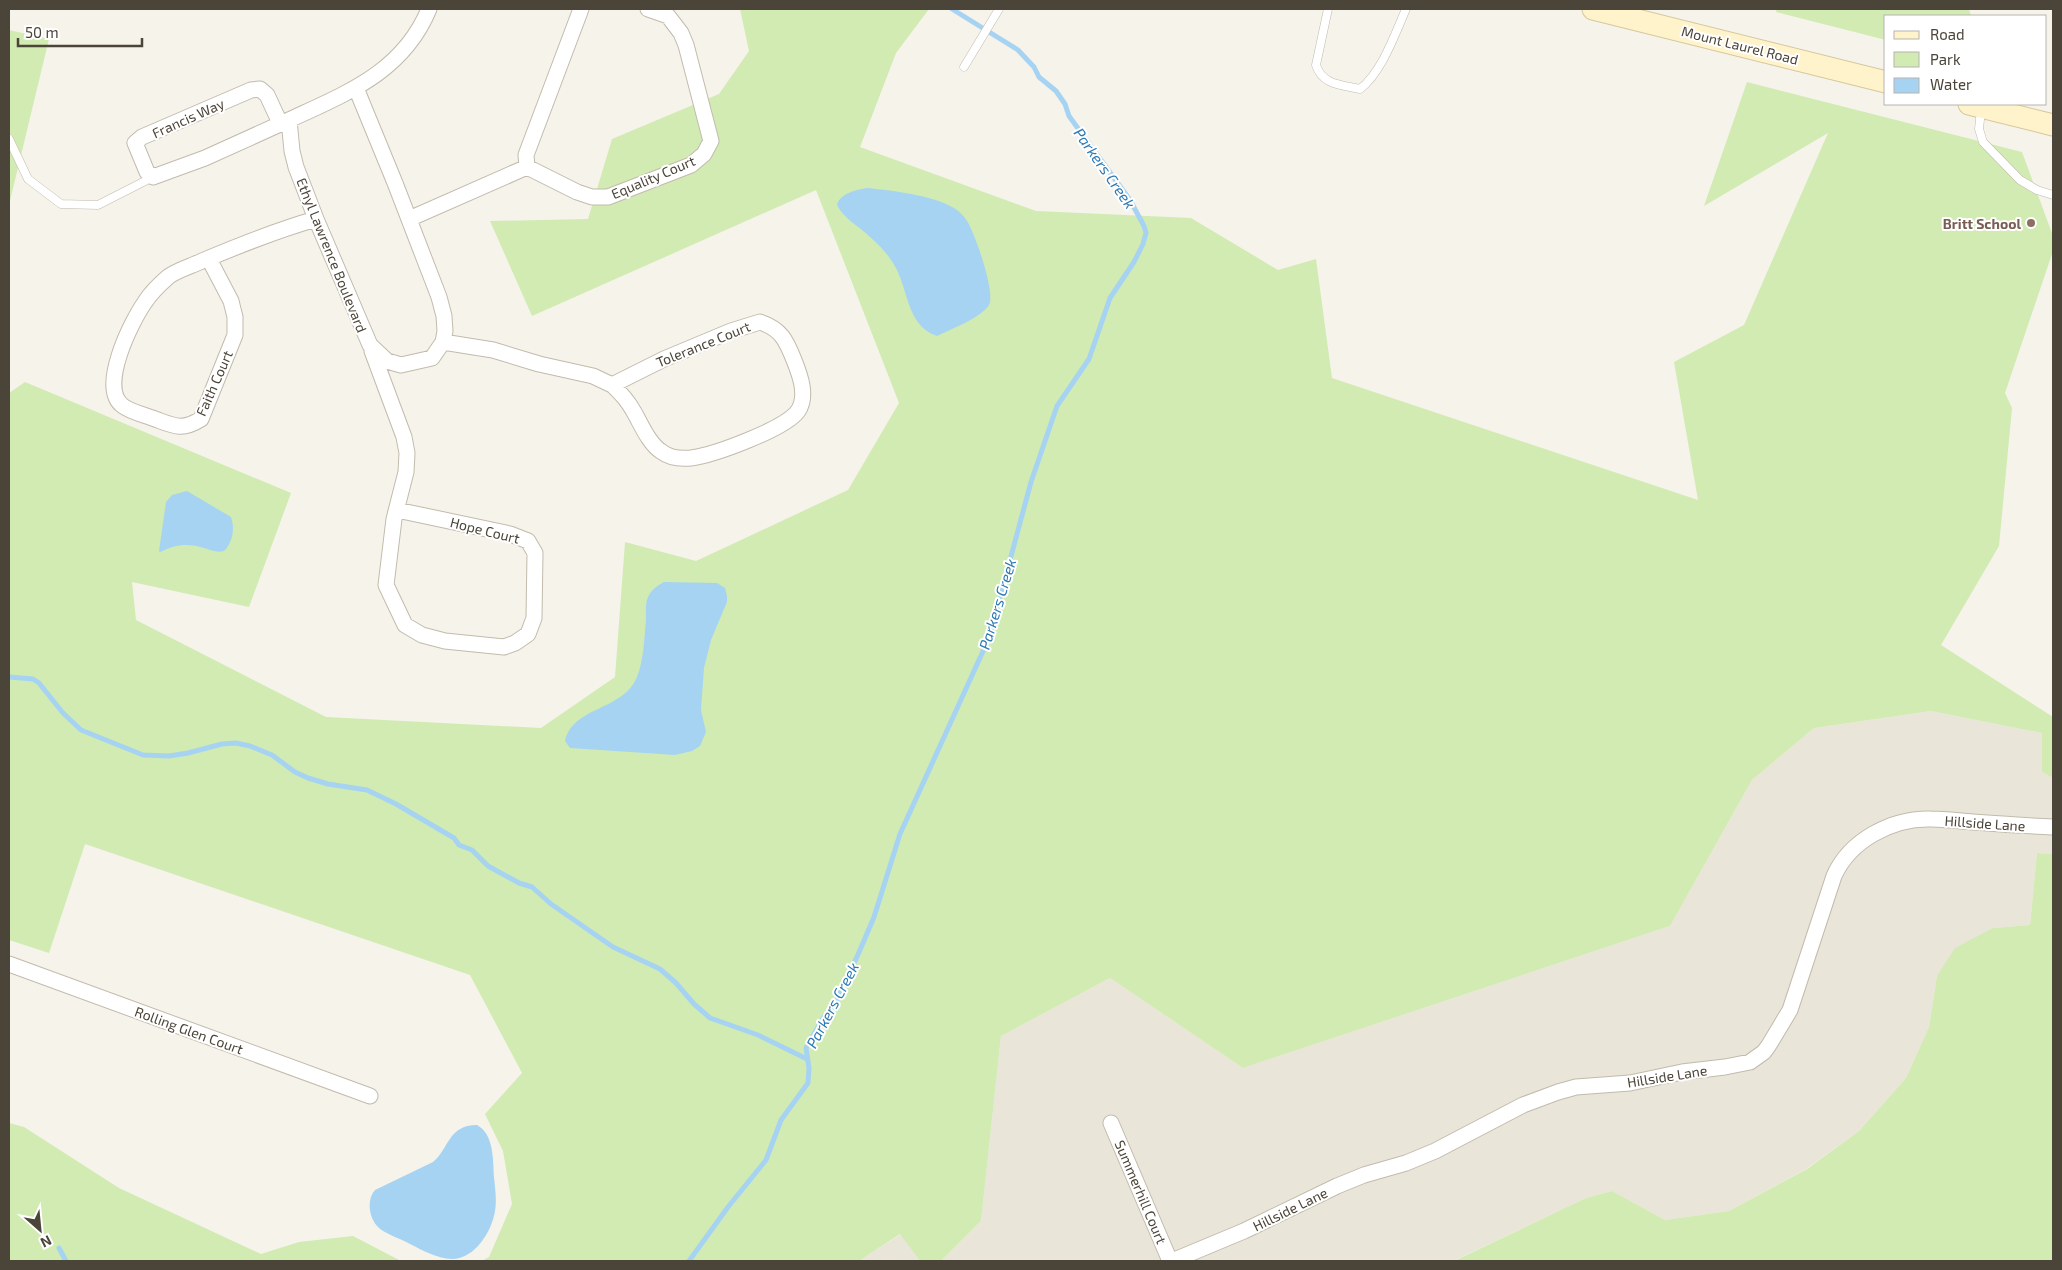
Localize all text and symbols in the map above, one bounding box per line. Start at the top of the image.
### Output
scale bar [18,15,141,47]
legend [1884,15,2047,105]
street label: Mount Laurel Road [1680,22,1800,68]
text: 50 m [25,23,59,41]
text: Road [1930,25,1965,43]
text: Park [1930,50,1961,68]
text: Water [1930,75,1972,93]
street label: Francis Way [149,94,227,141]
water label: Parkers Creek [1071,124,1140,212]
street label: Equality Court [608,152,698,202]
street label: Ethyl Lawrence Boulevard [293,175,371,335]
place label: Britt School [1943,215,2021,232]
marker: Britt School [2025,217,2037,229]
street label: Tolerance Court [654,317,752,371]
street label: Faith Court [192,348,236,418]
street label: Hope Court [449,513,521,547]
water label: Parkers Creek [975,556,1019,652]
street label: Hillside Lane [1944,812,2026,834]
water label: Parkers Creek [802,959,862,1051]
street label: Rolling Glen Court [133,1003,245,1057]
street label: Hillside Lane [1626,1061,1708,1091]
street label: Summerhill Court [1111,1138,1171,1246]
street label: Hillside Lane [1250,1184,1330,1234]
north arrow [15,1205,65,1255]
text: N [38,1232,54,1252]

